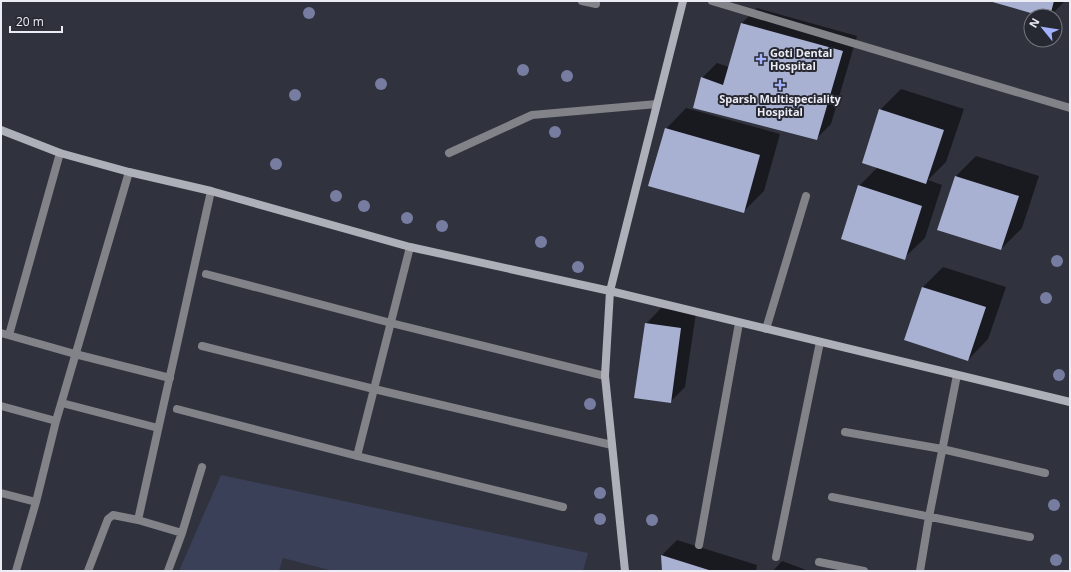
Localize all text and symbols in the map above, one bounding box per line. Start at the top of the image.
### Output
scale bar [10,8,62,34]
north arrow [1023,8,1063,48]
text: 20 m [16,13,44,30]
text: N [1025,15,1043,30]
place label: Goti Dental Hospital [770,45,832,73]
marker: Goti Dental Hospital [755,53,767,65]
marker: Sparsh Multispeciality Hospital [774,79,786,91]
place label: Sparsh Multispeciality Hospital [719,91,842,119]

